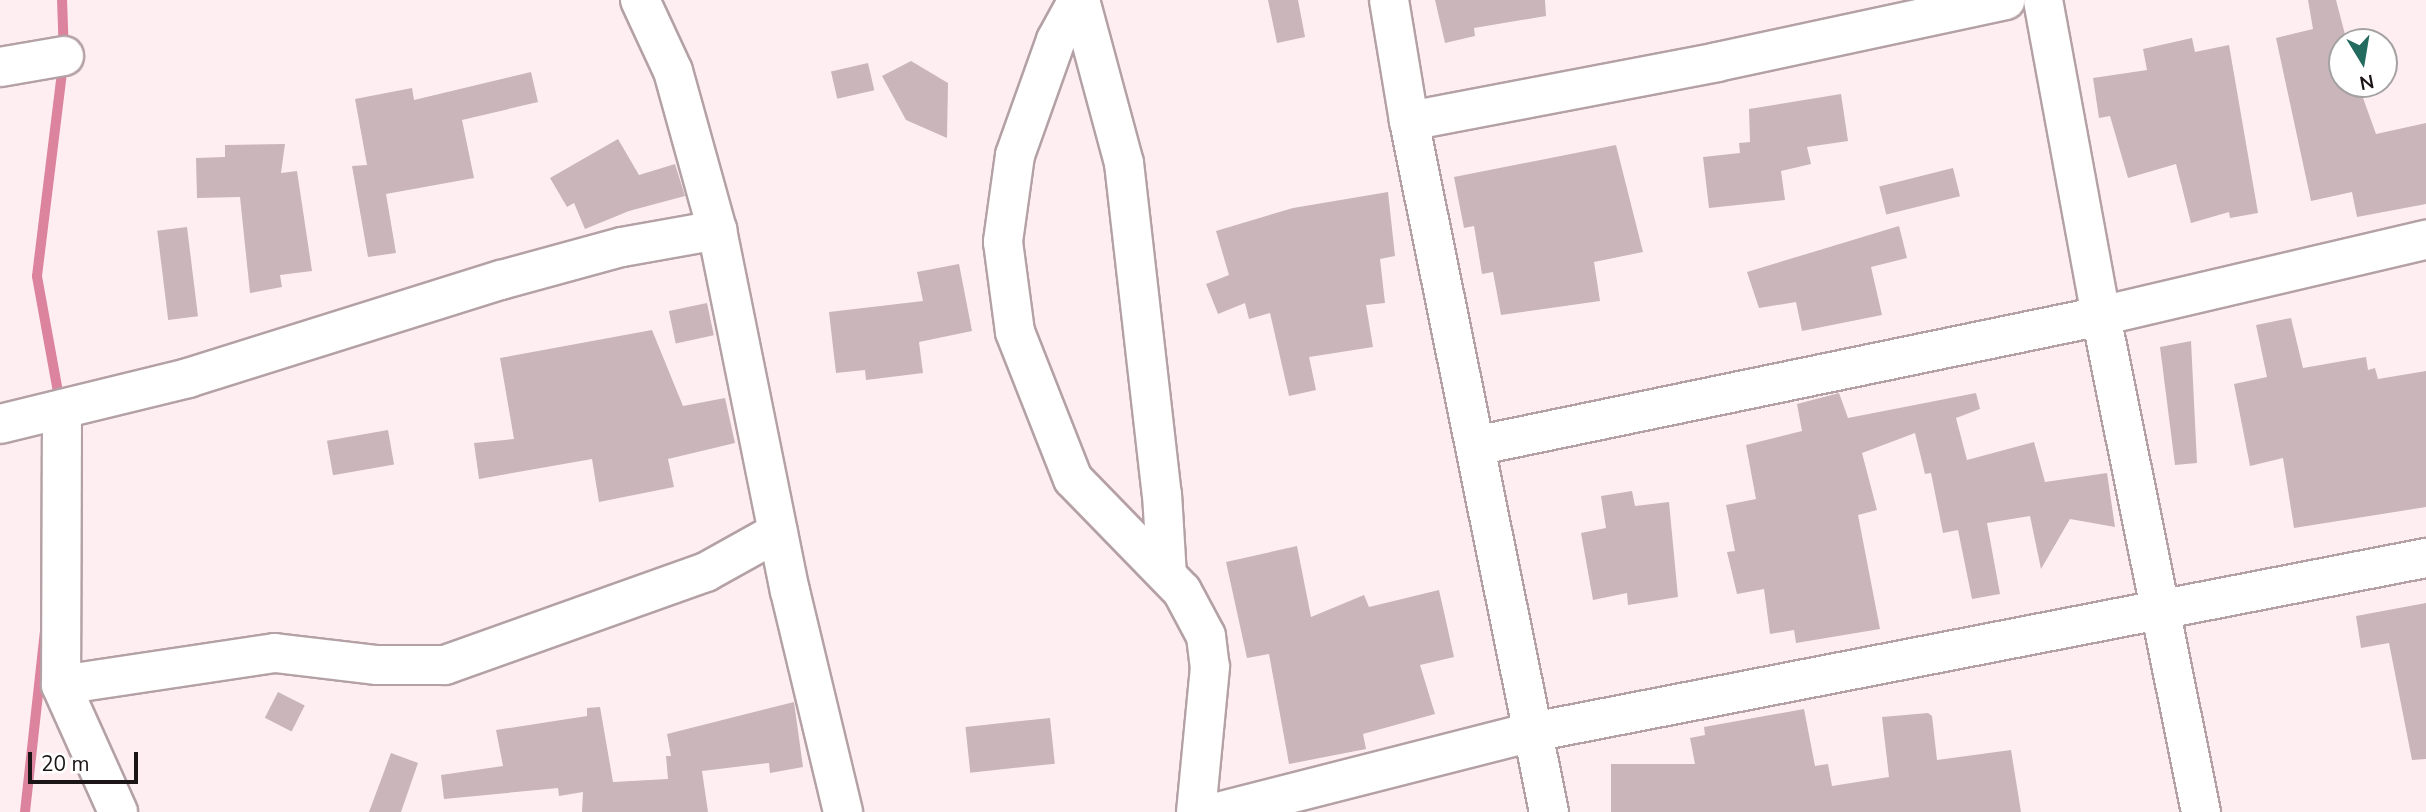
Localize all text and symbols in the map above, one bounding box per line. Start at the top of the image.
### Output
north arrow [2328,28,2398,98]
text: N [2357,68,2376,96]
scale bar [32,738,142,782]
text: 20 m [41,750,90,778]

